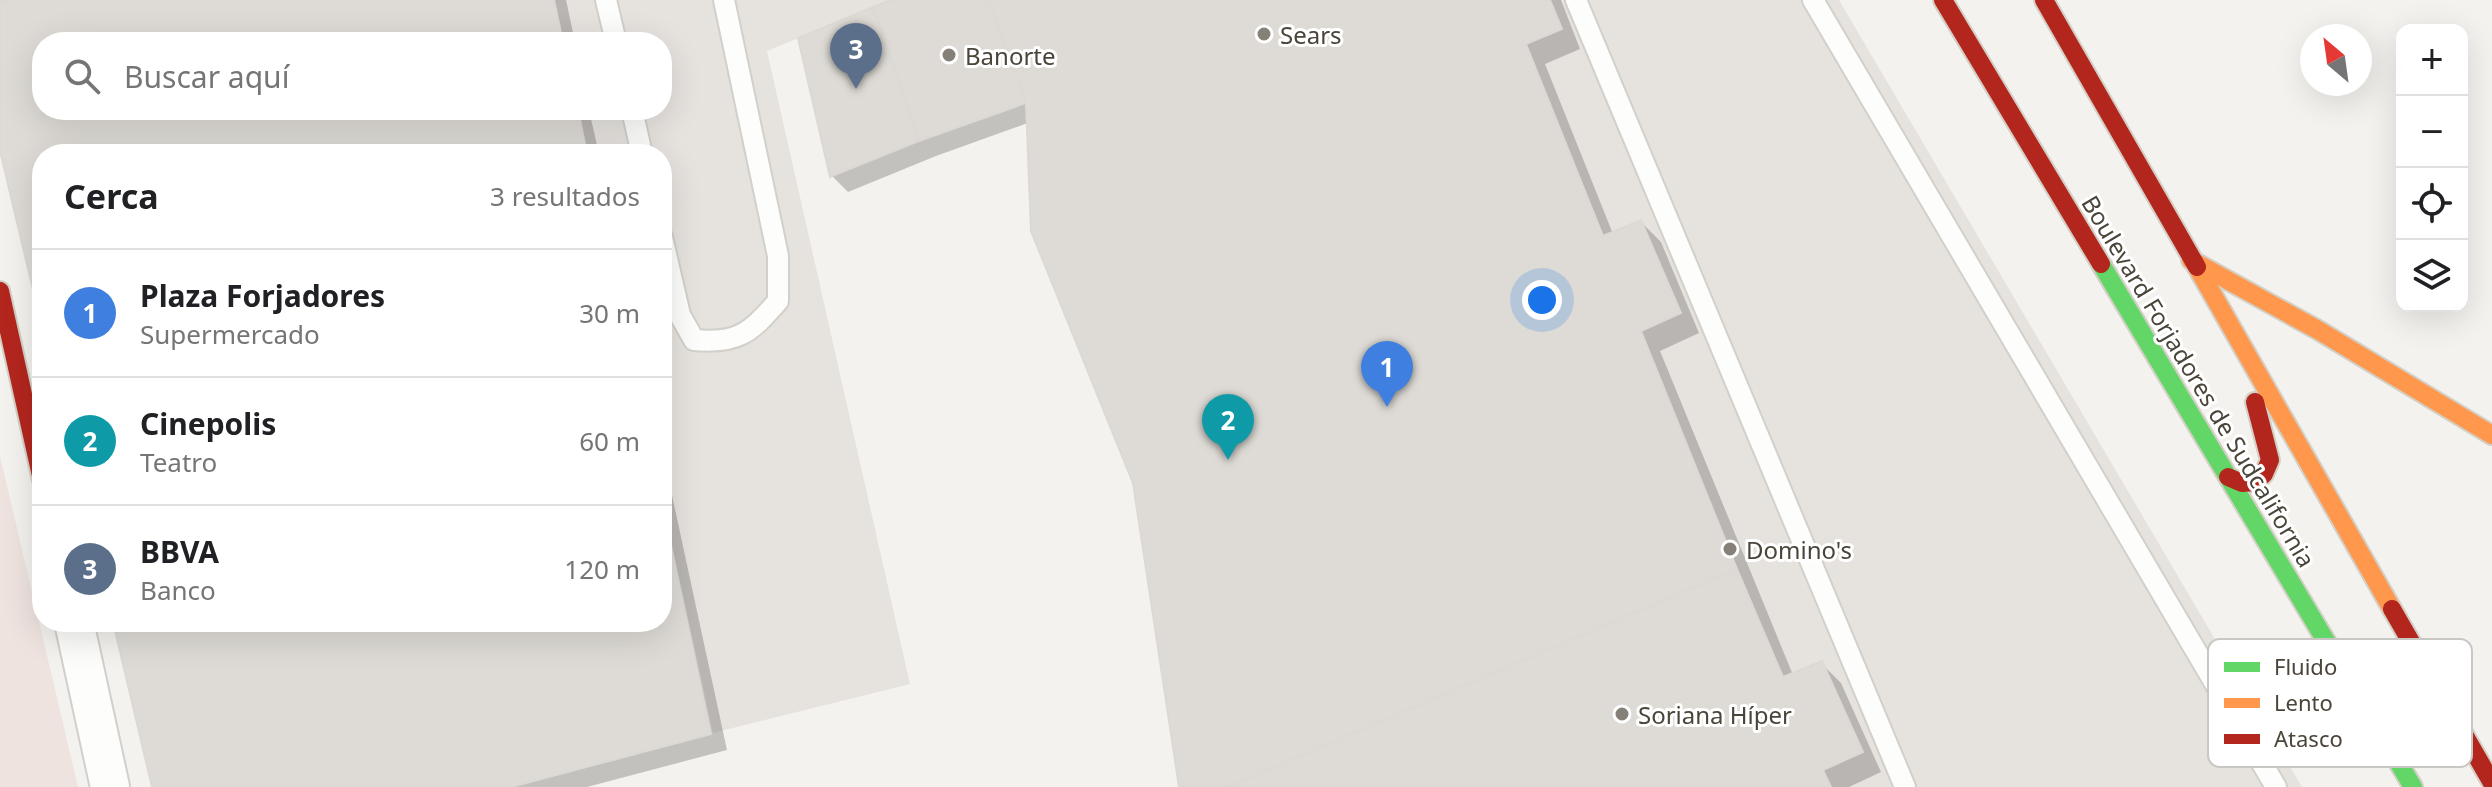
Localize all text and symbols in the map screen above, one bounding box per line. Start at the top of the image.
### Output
place label: Sears [1280,18,1342,51]
pin: 3 [830,23,882,89]
north arrow [2300,24,2372,96]
map controls [2396,24,2468,312]
button: + [2396,24,2468,96]
marker: Sears [1255,25,1273,43]
search box [32,32,672,120]
place label: Banorte [965,39,1056,72]
marker: Banorte [940,46,958,64]
icon: search [60,54,104,98]
text: Buscar aquí [124,56,289,97]
button: − [2396,96,2468,168]
button: locate [2396,168,2468,240]
text: Cerca [64,173,159,219]
text: 3 resultados [490,178,640,214]
street label: Boulevard Forjadores de Sudcalifornia [2074,189,2324,573]
button: layers [2396,240,2468,312]
text: Plaza Forjadores [140,275,385,316]
your location [1522,280,1562,320]
text: 1 [83,295,97,331]
text: 30 m [579,295,640,331]
text: Supermercado [140,316,320,352]
pin: 1 [1361,341,1413,407]
pin: 2 [1202,394,1254,460]
text: Cinepolis [140,403,276,444]
text: 2 [83,423,97,459]
text: 60 m [579,423,640,459]
text: Teatro [140,444,217,480]
text: BBVA [140,531,219,572]
place label: Domino's [1746,533,1852,566]
marker: Domino's [1721,540,1739,558]
text: 3 [83,551,97,587]
text: 120 m [564,551,640,587]
text: Banco [140,572,216,608]
legend [2208,639,2472,767]
text: Fluido [2274,651,2337,681]
text: Lento [2274,687,2333,717]
place label: Soriana Híper [1638,698,1792,731]
marker: Soriana Híper [1613,705,1631,723]
text: Atasco [2274,723,2343,753]

